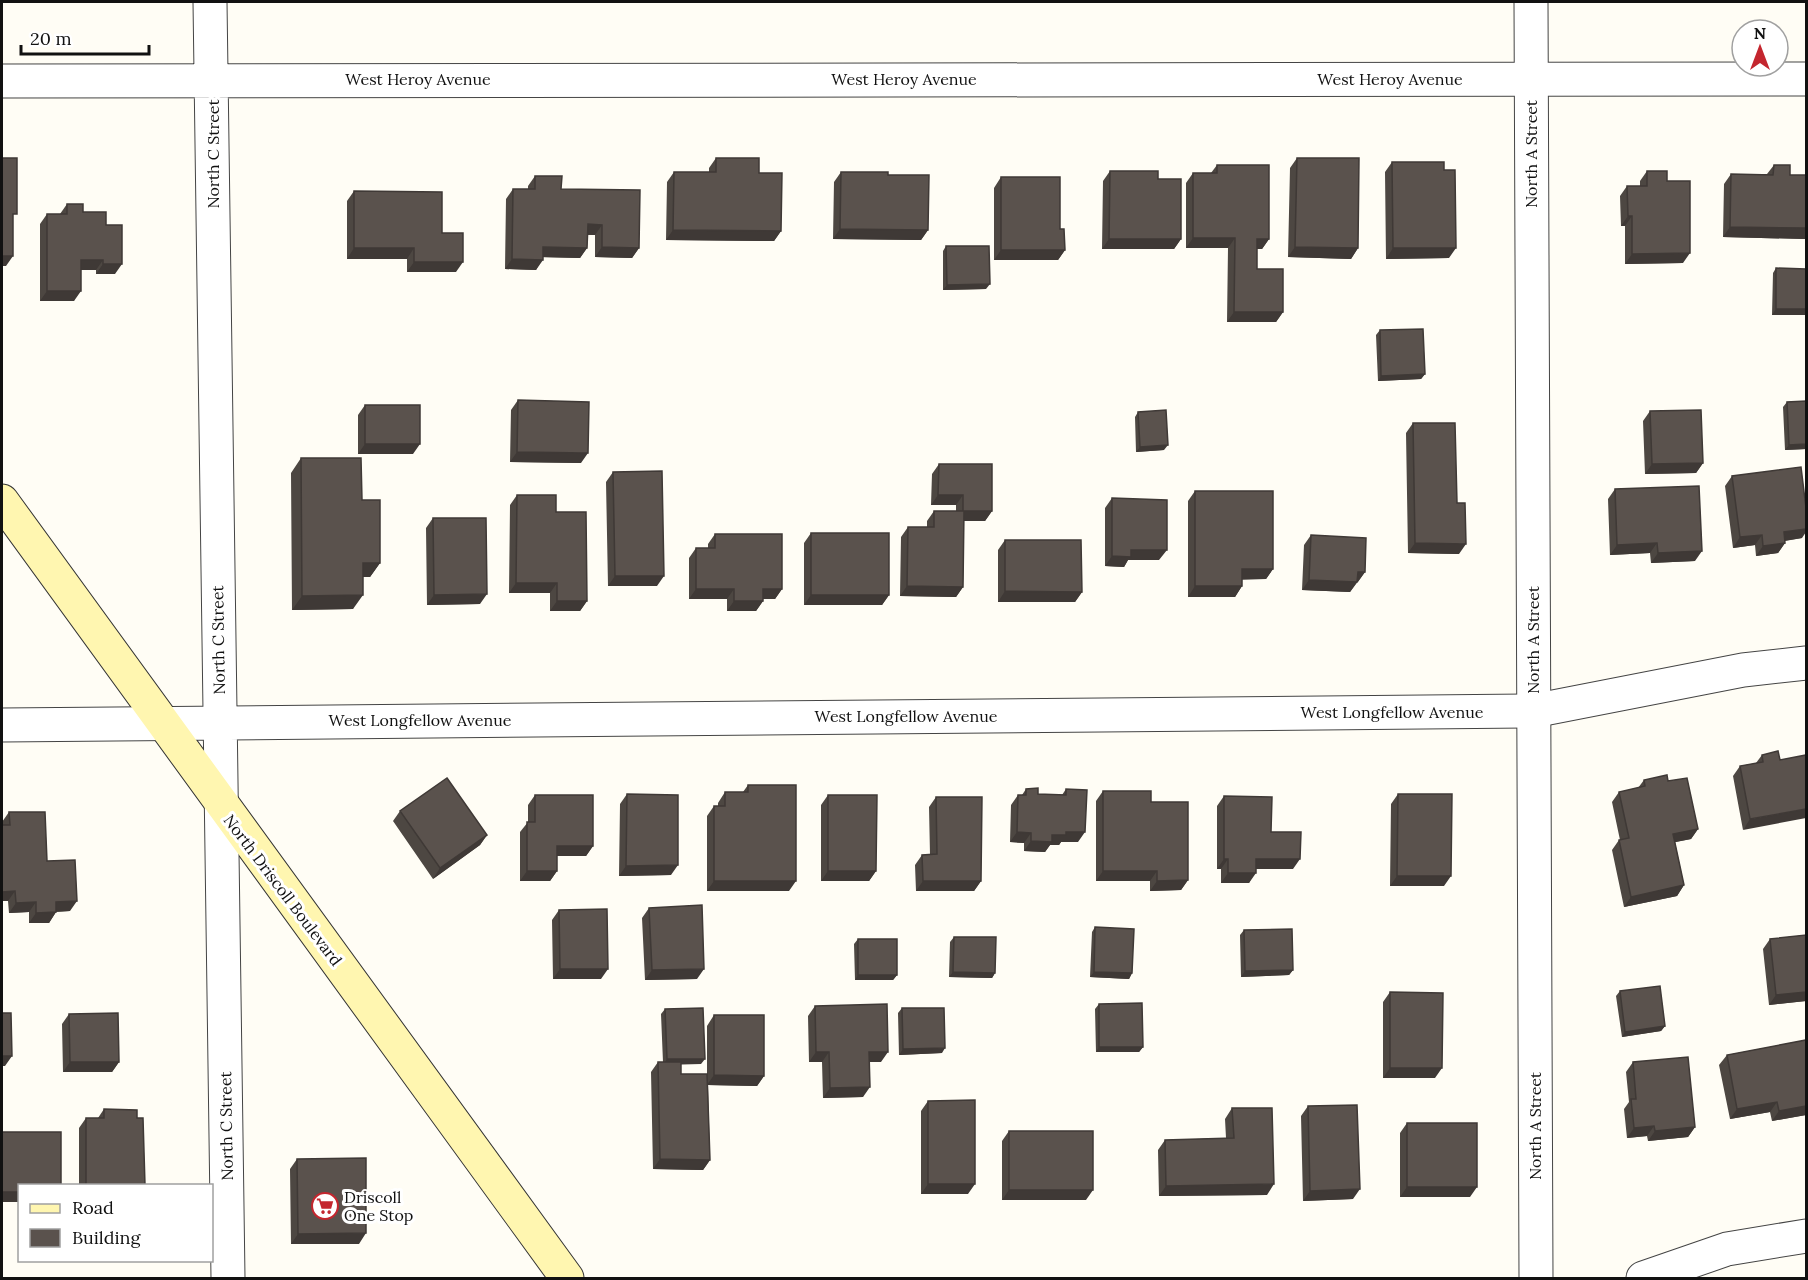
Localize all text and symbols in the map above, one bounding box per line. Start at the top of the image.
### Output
scale bar [21,18,148,56]
north arrow [1730,18,1790,78]
text: N [1754,23,1766,43]
text: 20 m [30,27,72,50]
street label: West Heroy Avenue [345,69,491,89]
street label: West Heroy Avenue [831,69,977,89]
street label: West Heroy Avenue [1317,69,1463,89]
street label: North C Street [203,99,223,209]
street label: North A Street [1521,99,1541,208]
street label: North C Street [207,584,229,695]
street label: North A Street [1523,585,1543,694]
street label: West Longfellow Avenue [1301,702,1484,722]
street label: West Longfellow Avenue [815,706,998,726]
street label: West Longfellow Avenue [329,710,512,730]
street label: North Driscoll Boulevard [220,810,347,970]
street label: North C Street [215,1070,237,1181]
street label: North A Street [1525,1071,1545,1180]
legend [18,1184,213,1262]
place label: Driscoll One Stop [344,1187,413,1225]
supermarket icon: Driscoll One Stop [310,1191,340,1221]
text: Road [72,1196,114,1219]
text: Building [72,1226,142,1249]

